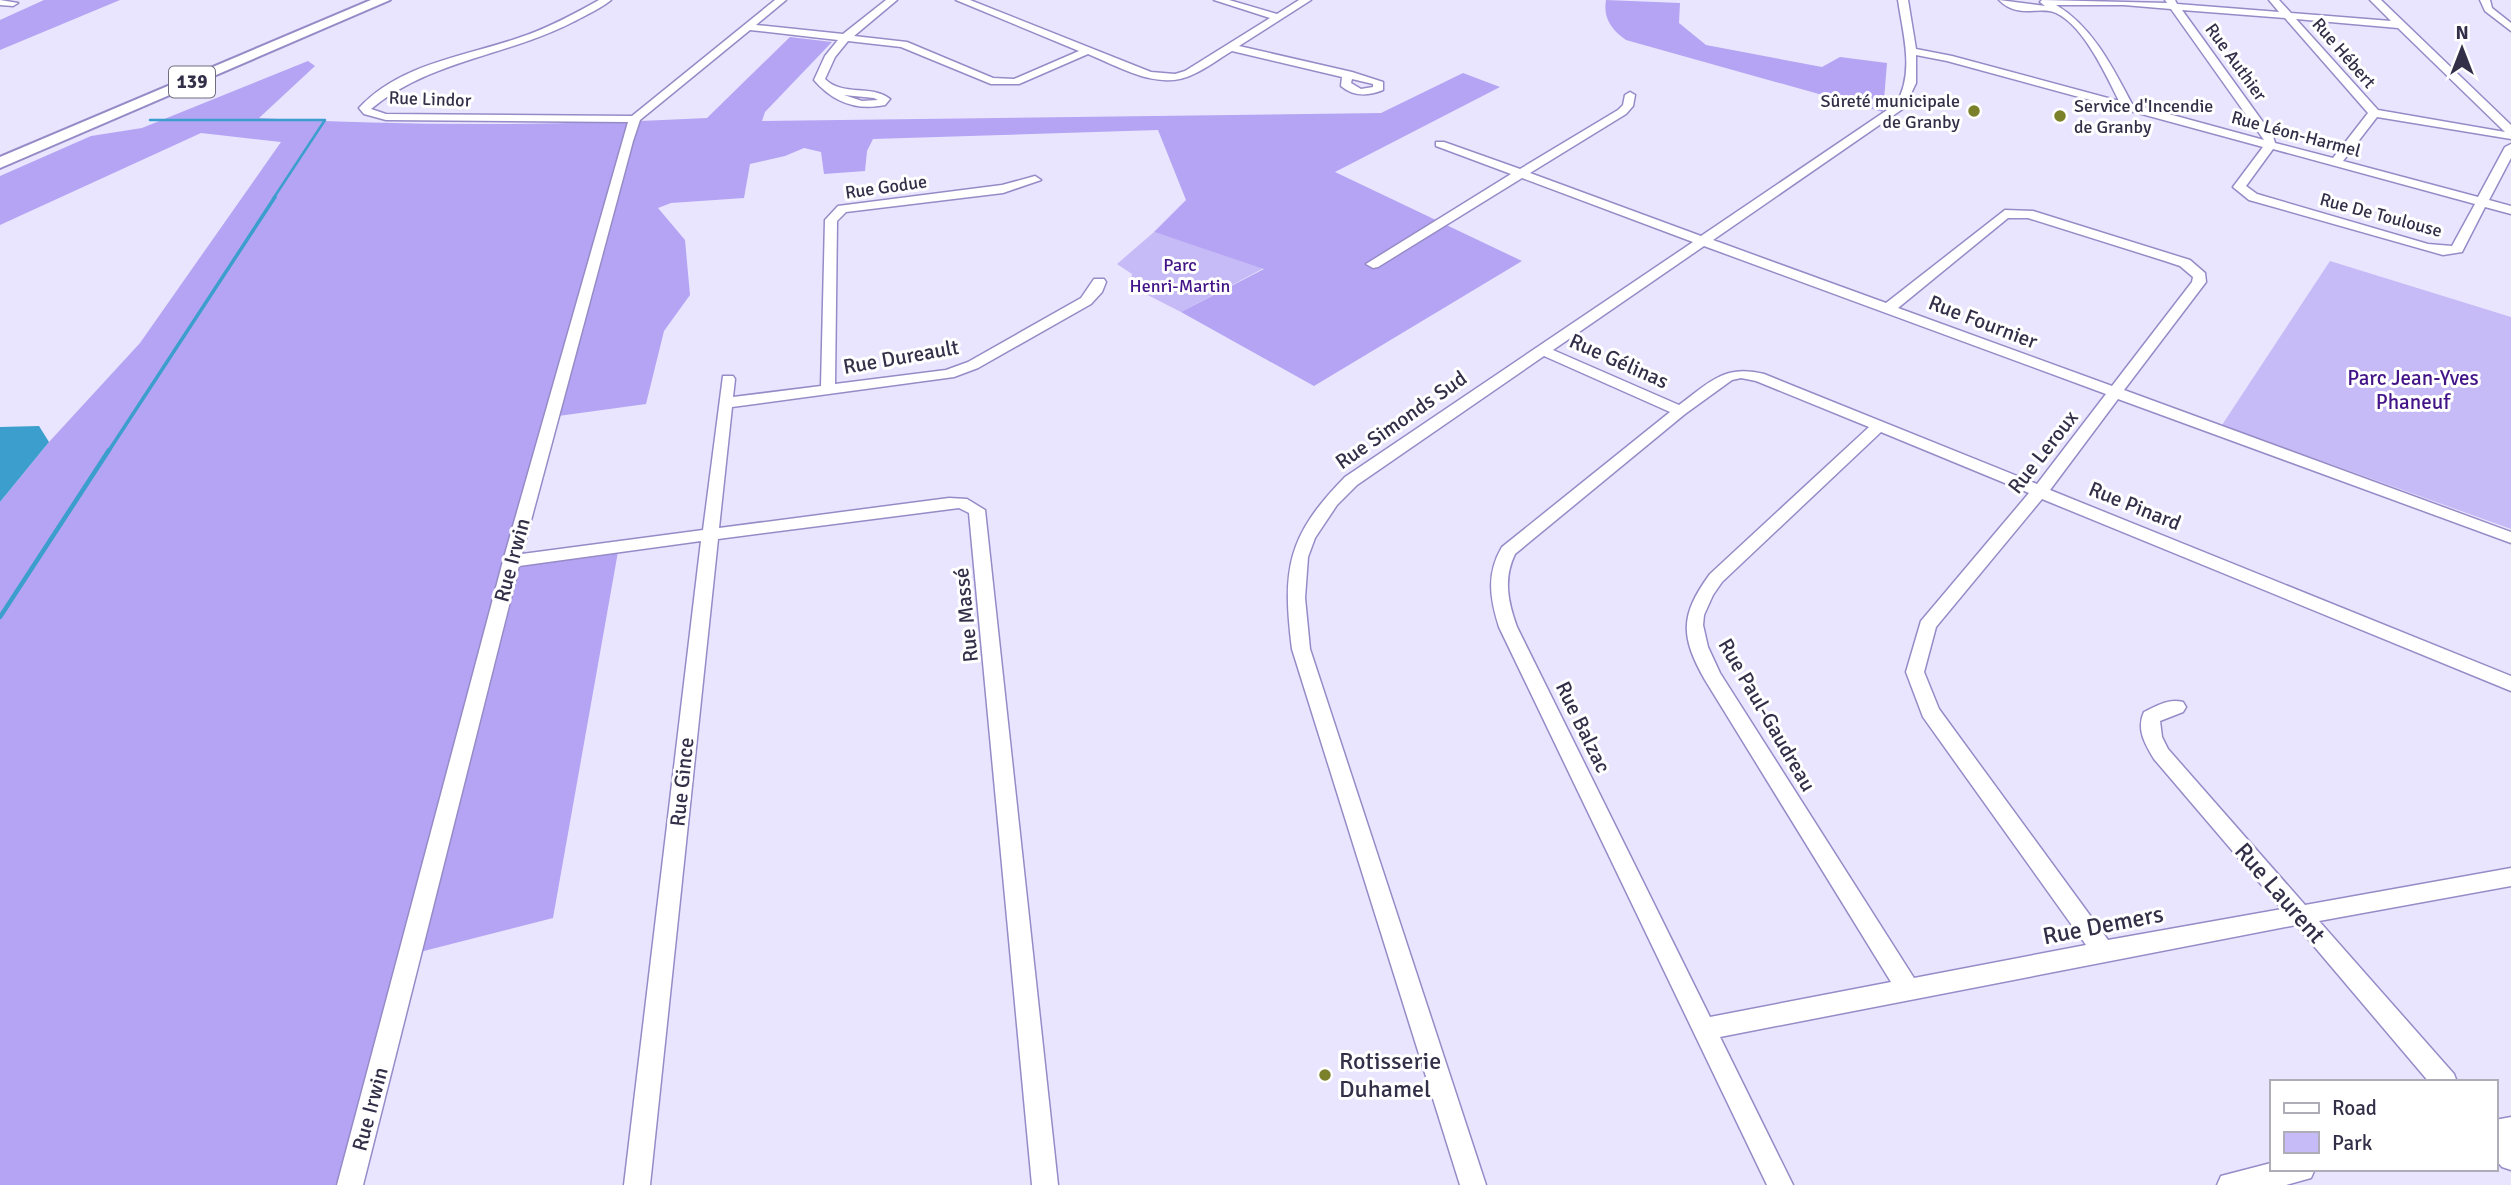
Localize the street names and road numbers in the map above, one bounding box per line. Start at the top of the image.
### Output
street label: Rue Hébert [2307,13,2381,93]
street label: Rue Authier [2201,19,2272,105]
road number: 139 [169,66,215,97]
street label: Rue Lindor [388,87,472,111]
street label: Rue Léon-Harmel [2229,106,2363,162]
street label: Rue Godue [844,170,928,204]
street label: Rue De Toulouse [2318,188,2444,242]
street label: Rue Fournier [1925,289,2041,355]
street label: Rue Gélinas [1565,328,1673,394]
street label: Rue Dureault [841,334,961,380]
street label: Rue Simonds Sud [1330,365,1472,475]
street label: Rue Leroux [2002,405,2084,499]
street label: Rue Pinard [2085,476,2185,536]
street label: Rue Irwin [488,515,536,605]
street label: Rue Massé [948,566,984,664]
street label: Rue Paul-Gaudreau [1713,634,1821,796]
street label: Rue Balzac [1550,677,1616,777]
street label: Rue Gince [664,736,700,828]
street label: Rue Laurent [2228,836,2332,950]
street label: Rue Demers [2040,899,2166,951]
street label: Rue Irwin [346,1064,394,1154]

